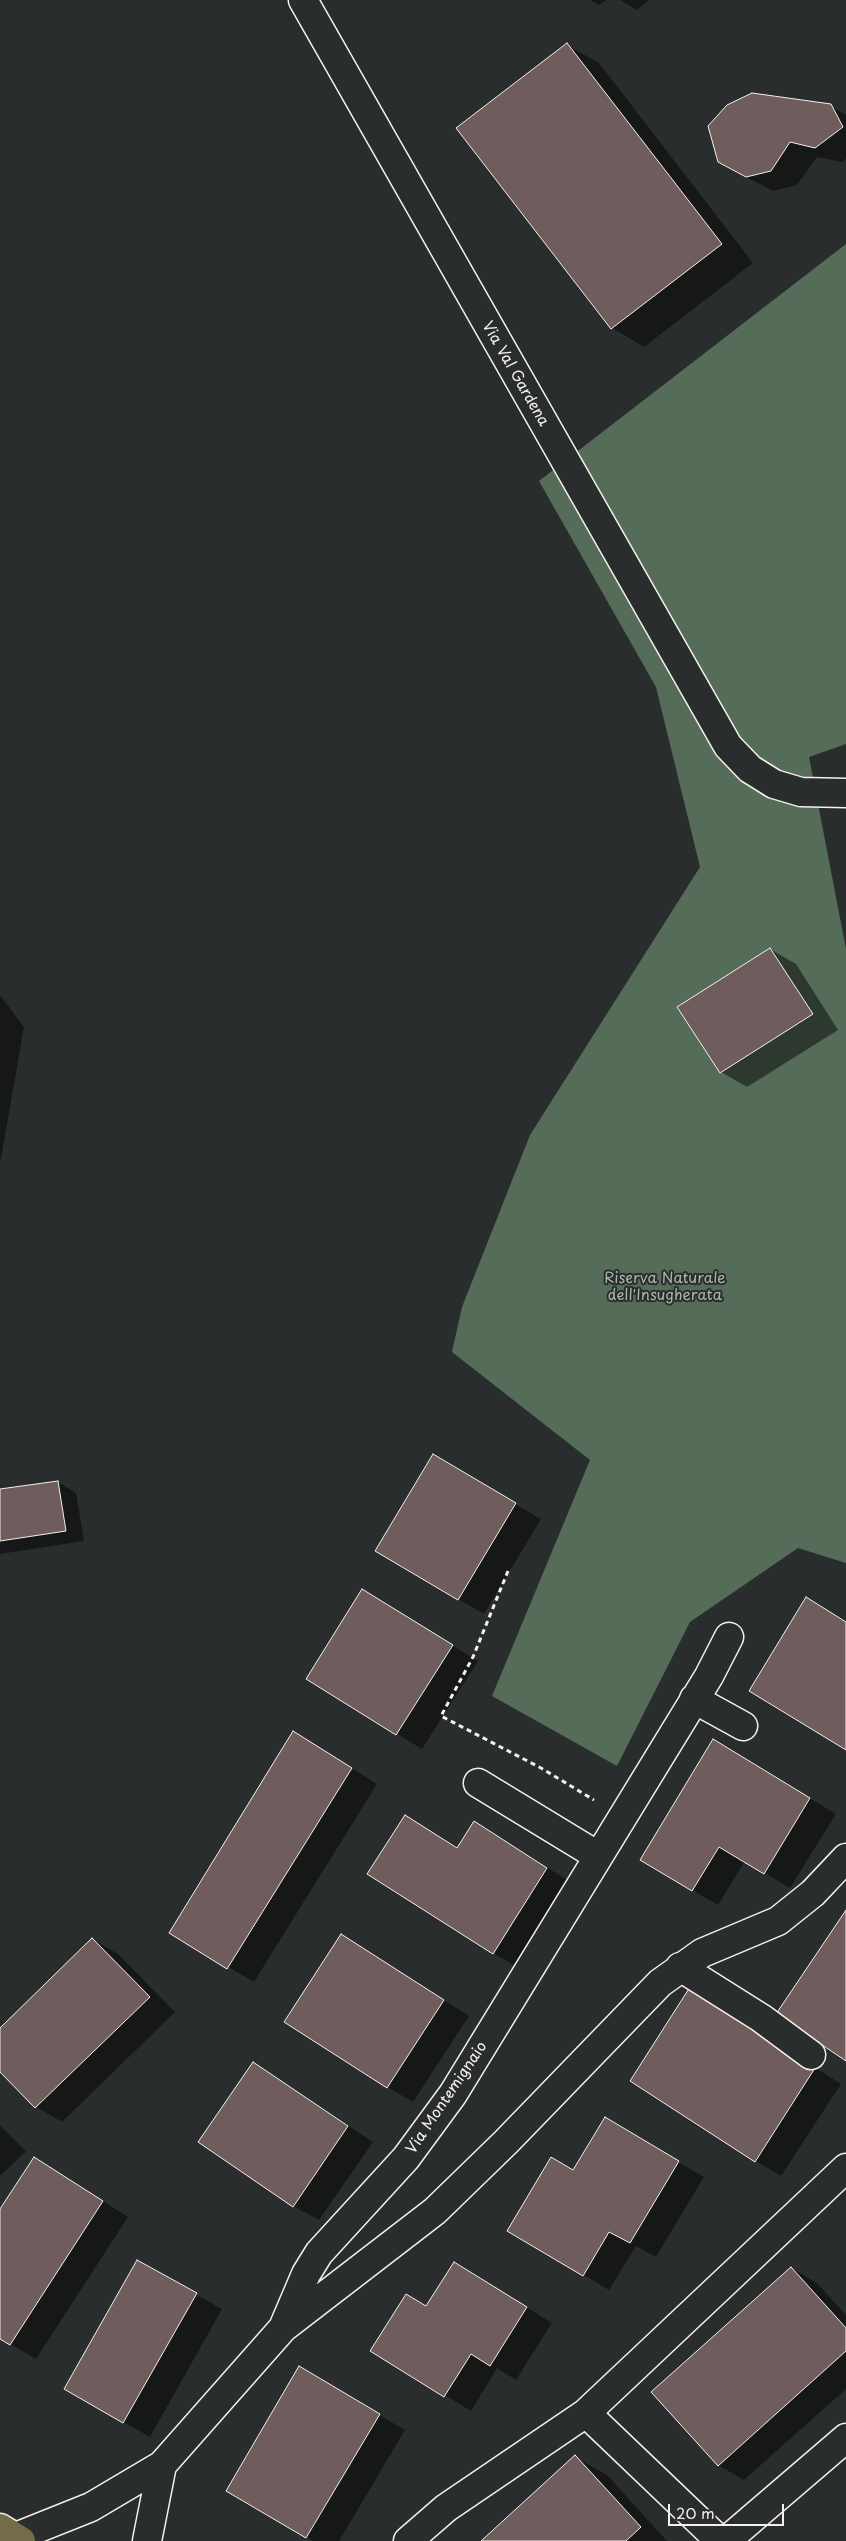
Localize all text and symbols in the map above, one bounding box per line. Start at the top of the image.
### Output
street label: Via Val Gardena [478,318,552,430]
park label: Riserva Naturale dell'Insugherata [604,1270,726,1305]
street label: Via Montemignaio [403,2039,491,2157]
scale bar [671,2494,787,2526]
text: 20 m [676,2501,715,2524]

